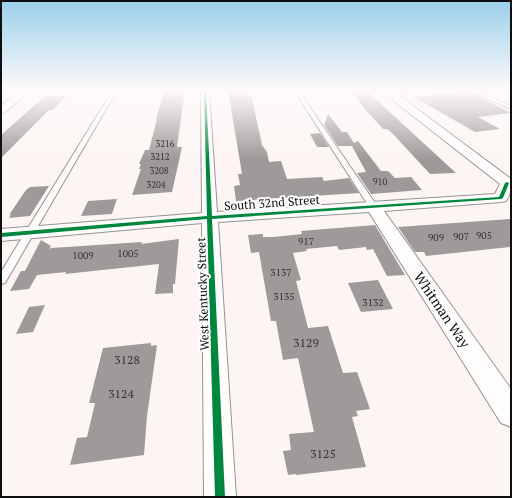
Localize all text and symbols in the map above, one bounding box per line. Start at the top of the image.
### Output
house number: 3216 [155,138,175,150]
house number: 3212 [150,151,170,163]
house number: 3208 [149,165,169,177]
house number: 910 [373,176,387,188]
house number: 3204 [146,179,166,191]
street label: South 32nd Street [224,192,321,213]
house number: 905 [476,229,492,242]
house number: 907 [453,230,469,243]
house number: 909 [428,231,444,244]
house number: 917 [298,235,314,248]
street label: West Kentucky Street [193,237,212,351]
house number: 1005 [117,247,139,260]
house number: 1009 [72,249,94,262]
house number: 3137 [270,266,292,279]
street label: Whitman Way [410,268,475,352]
house number: 3135 [273,290,295,303]
house number: 3132 [362,296,384,309]
house number: 3129 [293,335,319,350]
house number: 3128 [114,352,140,367]
house number: 3124 [108,386,134,401]
house number: 3125 [310,446,336,461]

